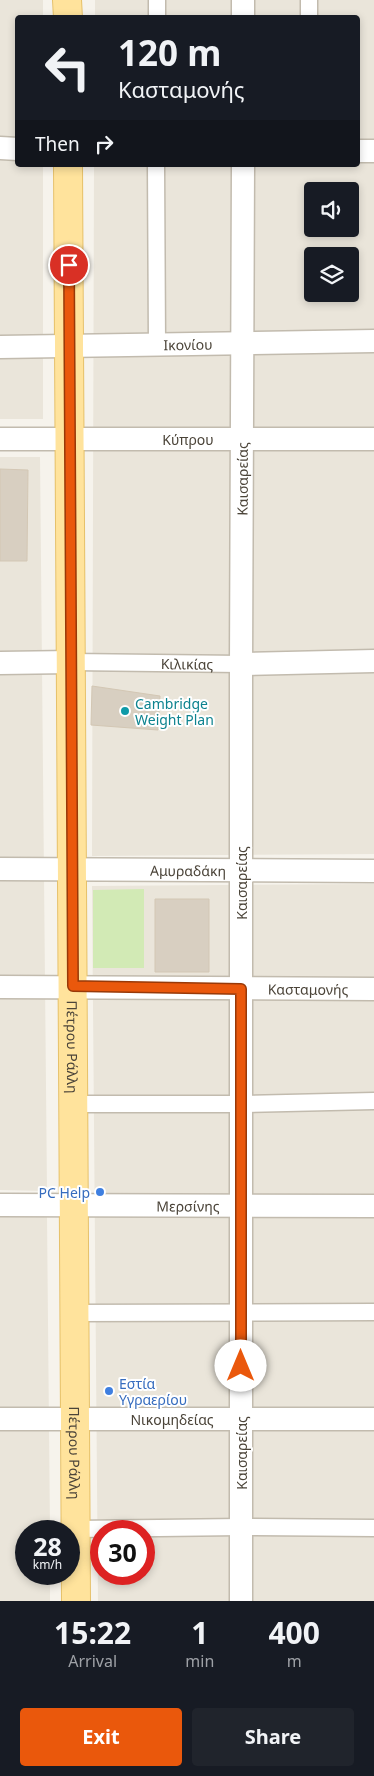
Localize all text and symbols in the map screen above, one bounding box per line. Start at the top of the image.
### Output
text: 120 m [118,29,221,76]
icon: left [35,35,100,100]
text: Κασταμονής [118,74,245,104]
icon: right [90,130,118,158]
text: Then [35,131,80,157]
map controls [304,182,359,302]
button: sound [304,182,359,237]
pin [48,244,90,286]
button: layers [304,247,359,302]
icon: arrive [55,251,83,279]
street label: Ικονίου [163,334,213,354]
street label: Κύπρου [162,430,214,449]
street label: Καισαρείας [232,442,251,516]
street label: Κιλικίας [161,654,214,673]
place label: Cambridge Weight Plan [135,694,214,729]
marker: Cambridge Weight Plan [119,705,131,717]
street label: Καισαρείας [232,846,251,920]
street label: Αμυραδάκη [150,860,226,880]
street label: Κασταμονής [268,979,349,998]
street label: Πέτρου Ράλλη [63,1000,83,1093]
place label: PC Help [39,1183,90,1202]
marker: PC Help [94,1186,106,1198]
street label: Μερσίνης [156,1196,220,1215]
position arrow [214,1339,266,1391]
place label: Εστία Υγραερίου [119,1374,187,1409]
marker: Εστία Υγραερίου [103,1385,115,1397]
street label: Πέτρου Ράλλη [65,1406,85,1499]
street label: Νικομηδείας [130,1410,214,1429]
street label: Καισαρείας [232,1416,251,1490]
speed limit sign: 30 [90,1520,155,1585]
text: 28 [33,1529,62,1563]
text: km/h [33,1556,62,1573]
text: 15:22 [54,1612,131,1653]
text: 1 [191,1612,208,1653]
text: 400 [268,1612,320,1653]
text: Arrival [68,1650,117,1672]
text: min [185,1650,214,1672]
text: m [287,1650,302,1672]
button: Exit [20,1708,182,1766]
button: Share [192,1708,354,1766]

